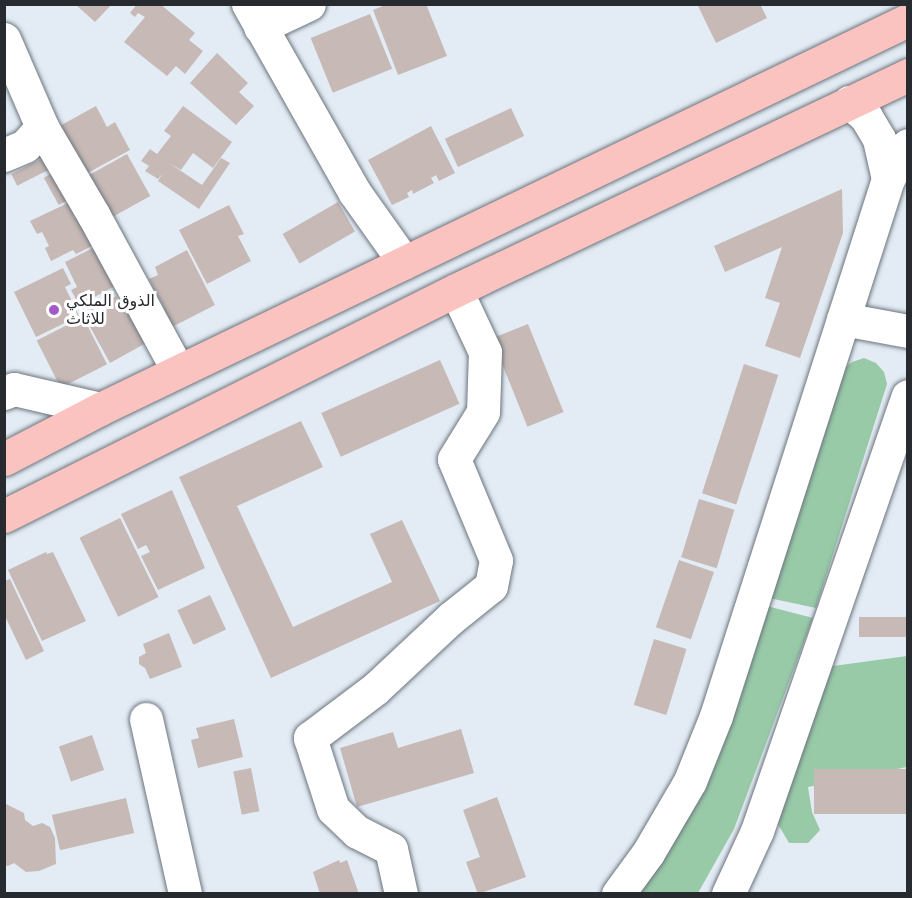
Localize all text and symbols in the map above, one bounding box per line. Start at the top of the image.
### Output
place label: الذوق الملكي للاثاث [66,291,155,329]
marker: الذوق الملكي للاثاث [47,303,61,317]

